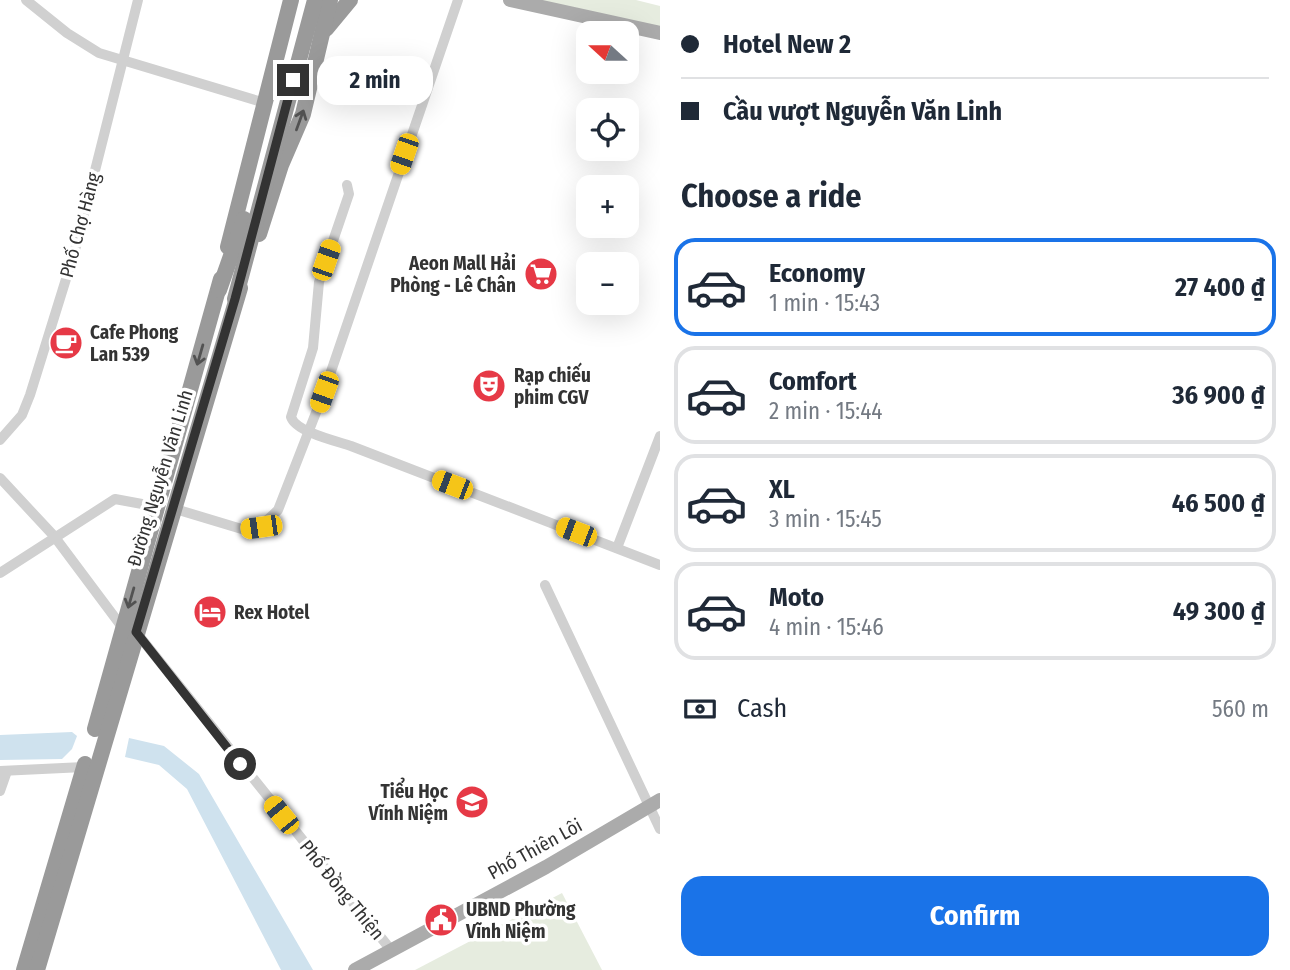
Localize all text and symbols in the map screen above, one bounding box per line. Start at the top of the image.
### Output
north arrow [576,21,639,84]
map controls [576,21,639,315]
text: Hotel New 2 [723,29,851,60]
callout: 2 min [318,56,433,104]
route end [277,64,309,96]
text: 2 min [350,66,401,94]
text: Cầu vượt Nguyễn Văn Linh [723,96,1002,127]
button: locate [576,98,639,161]
one-way arrow [294,109,307,131]
car [388,131,421,177]
street label: Phố Chợ Hàng [55,170,105,280]
button: + [576,175,639,238]
text: Choose a ride [681,177,862,215]
car [310,237,343,283]
place label: Aeon Mall Hải Phòng - Lê Chân [390,252,516,297]
button: − [576,252,639,315]
supermarket icon: Aeon Mall Hải Phòng - Lê Chân [522,255,560,293]
icon: car [685,256,748,319]
text: Economy [769,258,865,289]
text: 27 400 ₫ [1175,272,1265,303]
text: 1 min · 15:43 [769,289,880,317]
place label: Cafe Phong Lan 539 [90,321,179,366]
cafe icon: Cafe Phong Lan 539 [47,324,85,362]
one-way arrow [193,344,206,366]
place label: Rạp chiếu phim CGV [514,362,591,409]
icon: car [685,364,748,427]
text: Comfort [769,366,857,397]
theatre icon: Rạp chiếu phim CGV [470,367,508,405]
car [307,369,342,415]
text: 36 900 ₫ [1172,380,1265,411]
street label: Đường Nguyễn Văn Linh [122,387,198,569]
text: 2 min · 15:44 [769,397,882,425]
car [429,468,476,502]
icon: car [685,472,748,535]
text: XL [769,474,795,505]
text: 46 500 ₫ [1172,488,1265,519]
text: 3 min · 15:45 [769,505,882,533]
car [239,514,284,540]
car [553,515,600,549]
icon: car [685,580,748,643]
text: Moto [769,582,824,613]
one-way arrow [123,586,136,608]
hotel icon: Rex Hotel [191,593,229,631]
text: 49 300 ₫ [1173,596,1265,627]
place label: Rex Hotel [234,601,310,624]
text: 4 min · 15:46 [769,613,884,641]
icon: cash [681,690,719,728]
text: Cash [737,693,787,724]
text: 560 m [1212,695,1269,723]
route start [224,748,256,780]
place label: Tiểu Học Vĩnh Niệm [368,777,449,825]
school or university icon: Tiểu Học Vĩnh Niệm [453,783,491,821]
car [260,792,303,838]
street label: Phố Thiên Lôi [484,814,586,884]
street label: Phố Đồng Thiện [295,835,389,945]
button: Confirm [681,876,1269,956]
place label: UBND Phường Vĩnh Niệm [465,898,576,943]
public building icon: UBND Phường Vĩnh Niệm [422,901,460,939]

